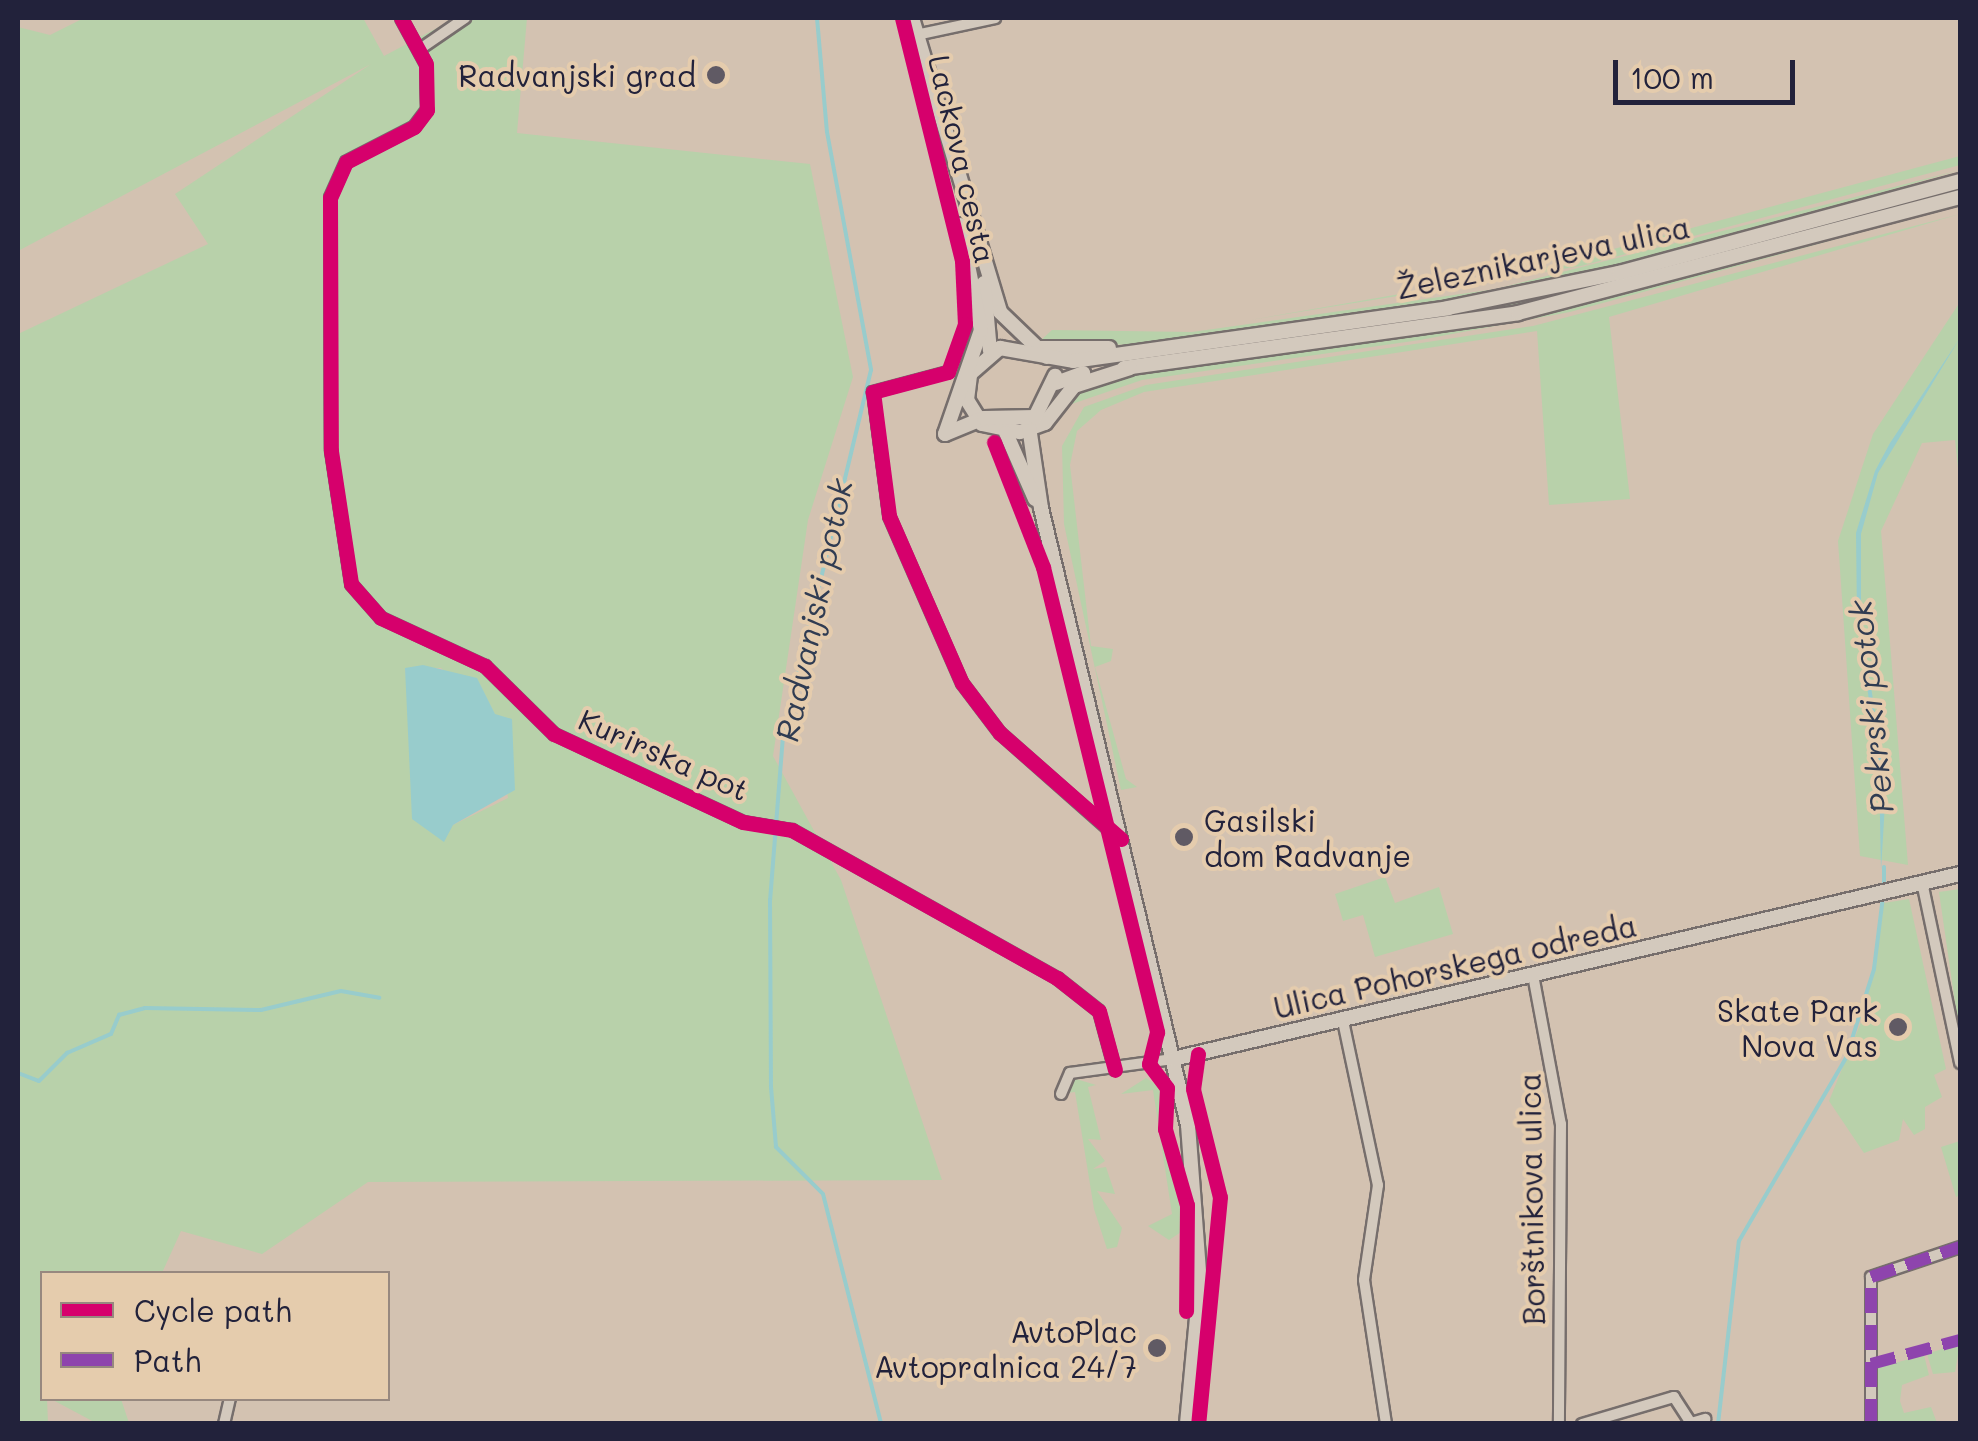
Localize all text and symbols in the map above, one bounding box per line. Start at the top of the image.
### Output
scale bar [1618,40,1800,102]
street label: Lackova cesta [922,51,1004,267]
place label: Radvanjski grad [458,57,696,93]
text: 100 m [1630,57,1714,97]
marker: Radvanjski grad [705,64,727,86]
street label: Železnikarjeva ulica [1393,208,1693,306]
water label: Radvanjski potok [766,475,860,745]
water label: Pekrski potok [1840,599,1900,815]
street label: Kurirska pot [573,700,755,808]
place label: Gasilski dom Radvanje [1204,802,1411,872]
marker: Gasilski dom Radvanje [1173,826,1195,848]
street label: Ulica Pohorskega odreda [1270,907,1640,1025]
place label: Skate Park Nova Vas [1717,992,1878,1062]
marker: Skate Park Nova Vas [1887,1016,1909,1038]
street label: Borštnikova ulica [1511,1073,1551,1325]
legend [40,1271,390,1401]
text: Cycle path [134,1290,292,1330]
place label: AvtoPlac Avtopralnica 24/7 [874,1313,1137,1384]
marker: AvtoPlac Avtopralnica 24/7 [1146,1337,1168,1359]
text: Path [134,1340,201,1380]

